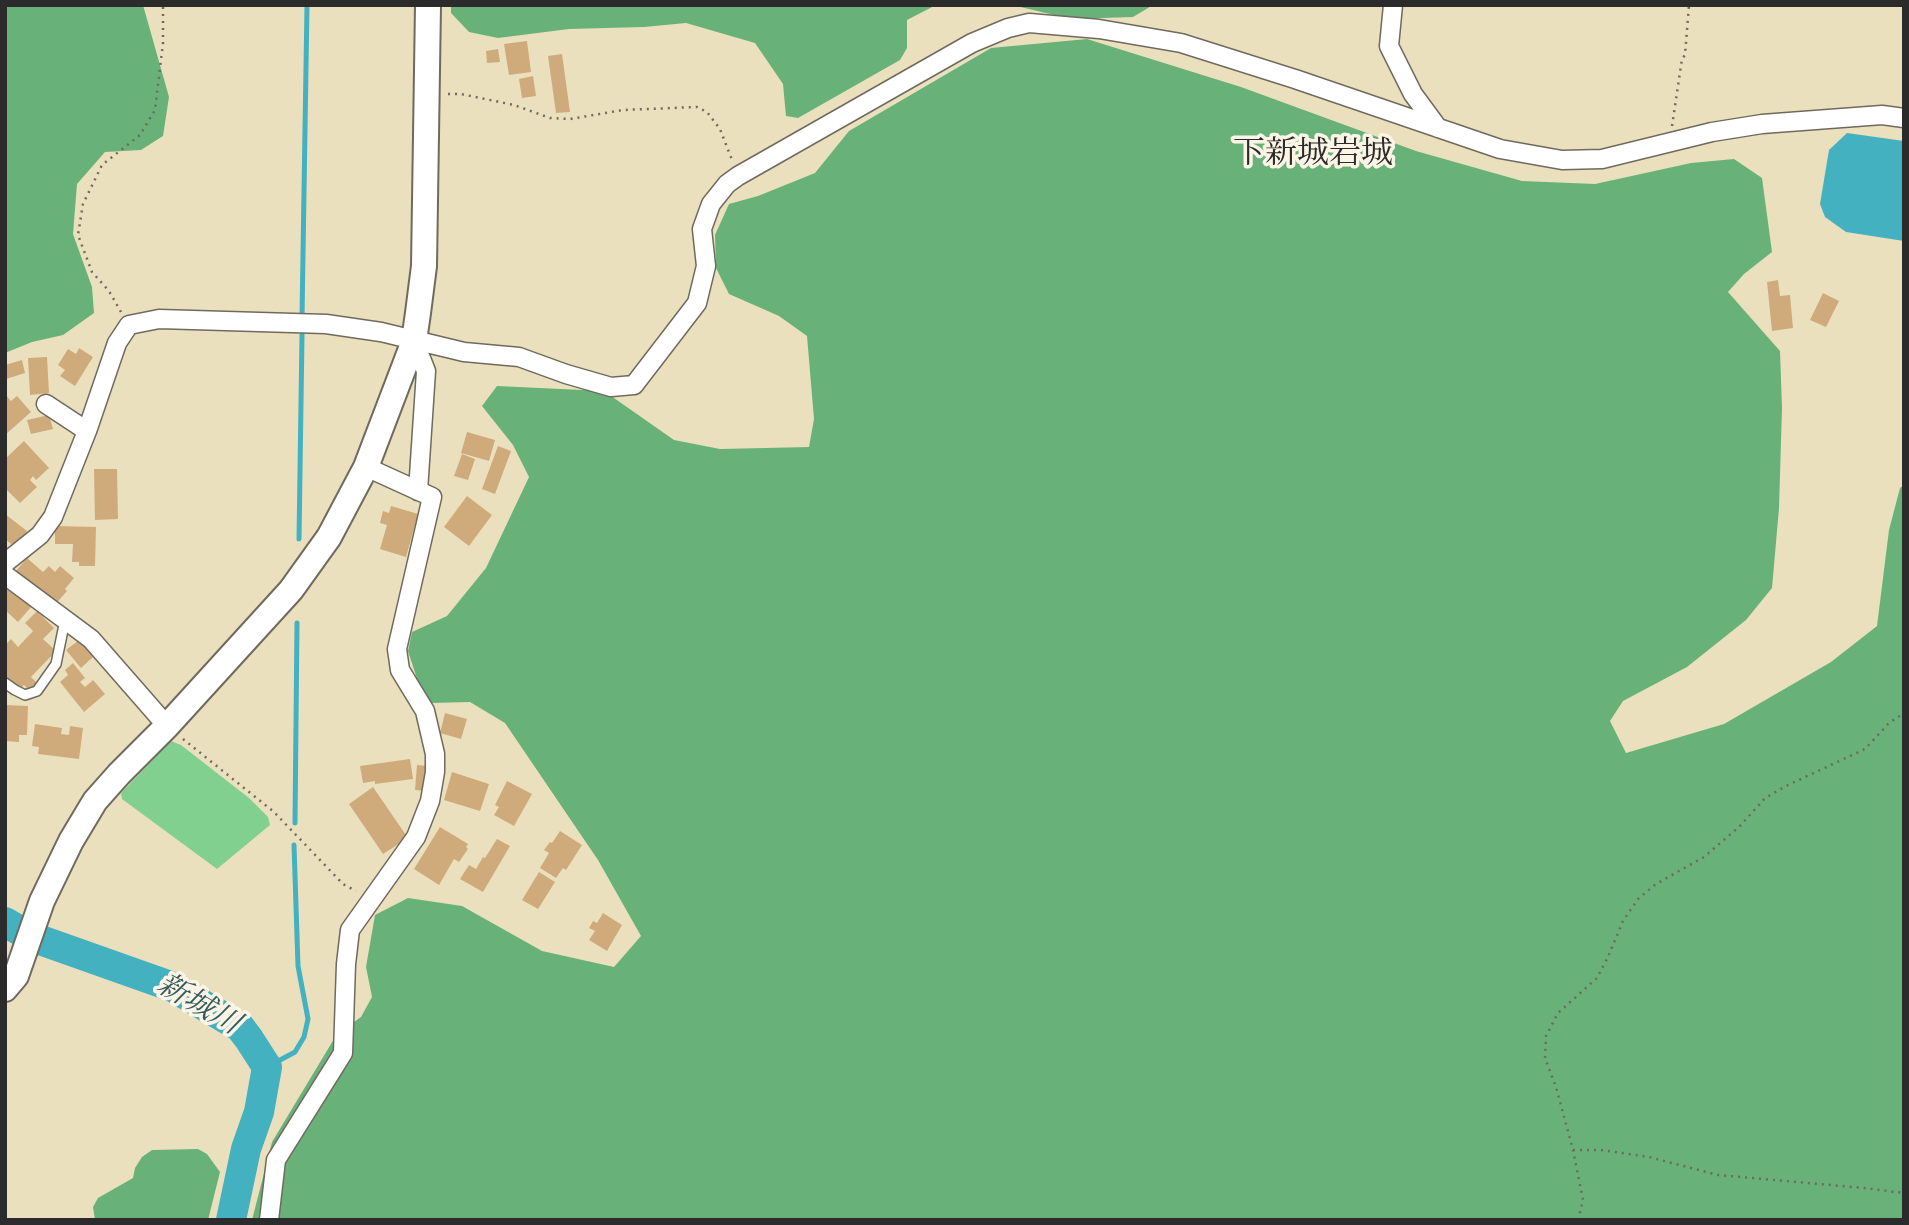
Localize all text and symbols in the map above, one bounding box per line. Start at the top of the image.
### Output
district label: 下新城岩城 [1233,138,1393,176]
water label: 新城川 [149,969,245,1045]

